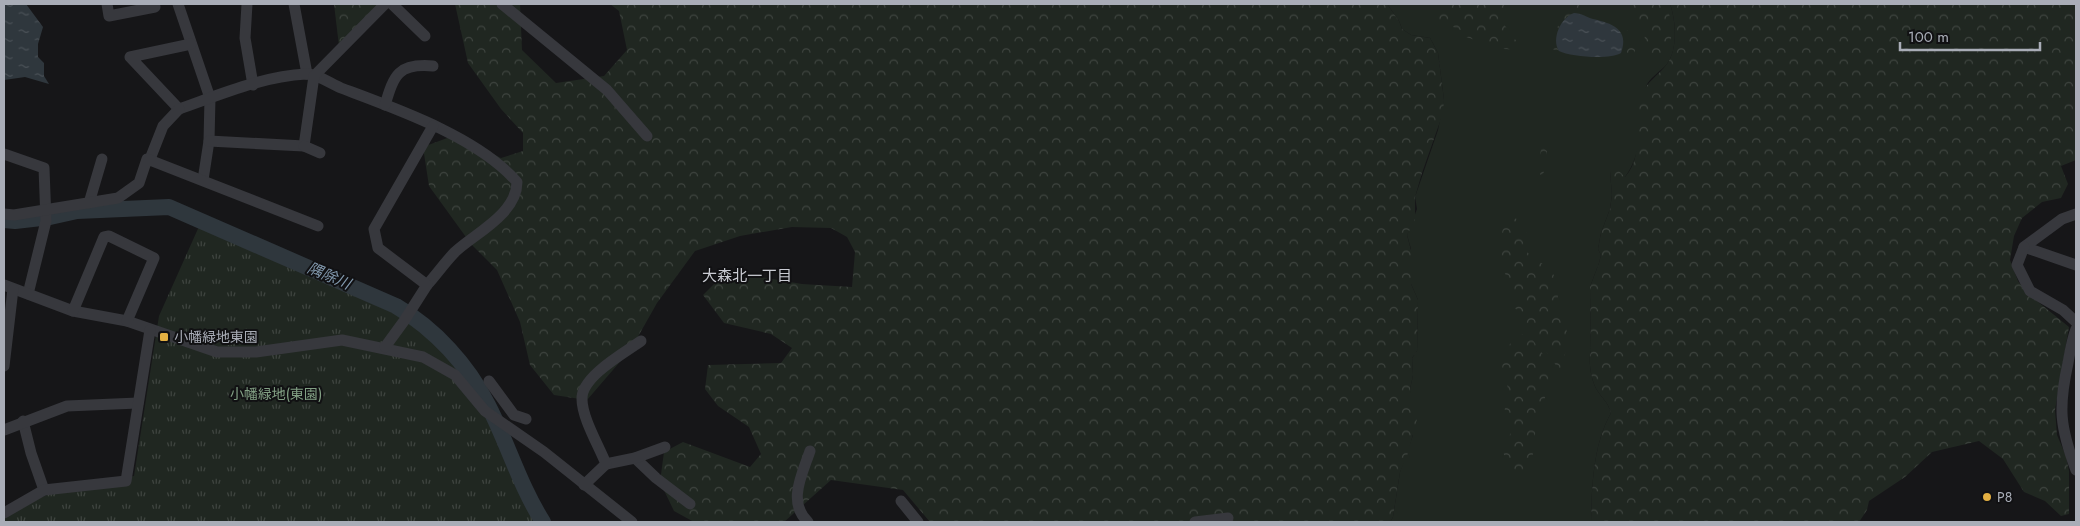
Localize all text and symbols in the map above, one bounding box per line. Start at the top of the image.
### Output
scale bar [1900,20,2040,52]
text: 100 m [1908,26,1949,48]
water label: 隅除川 [304,257,356,296]
district label: 大森北一丁目 [702,265,792,287]
place label: 小幡緑地東園 [174,327,258,347]
marker: 小幡緑地東園 [158,331,170,343]
park label: 小幡緑地(東園) [230,384,322,404]
place label: P8 [1997,487,2012,507]
marker: P8 [1981,491,1993,503]

